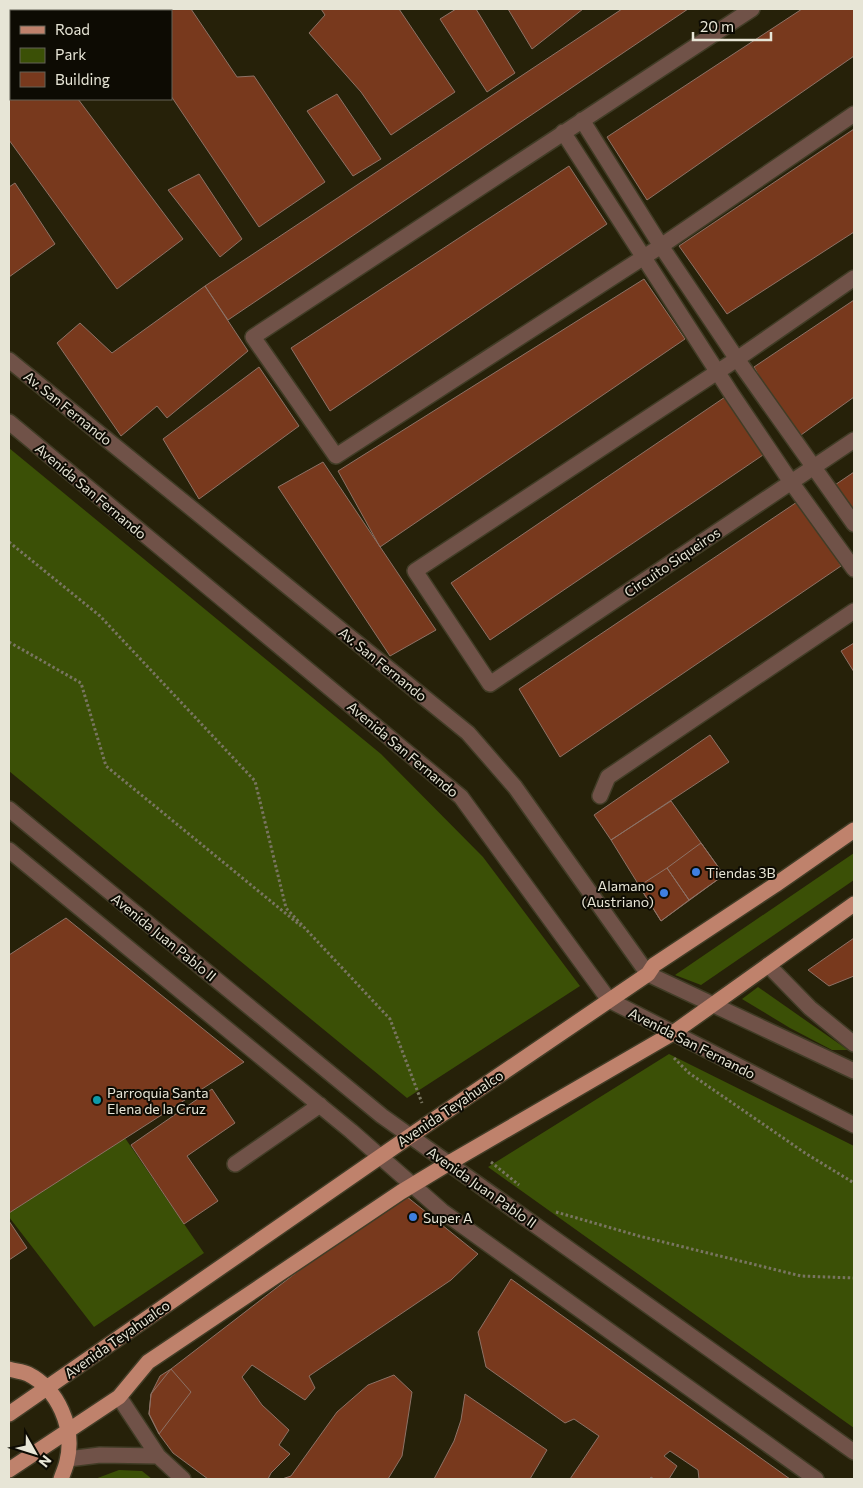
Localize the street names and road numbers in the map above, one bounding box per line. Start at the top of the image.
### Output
street label: Av. San Fernando [21,367,115,449]
street label: Avenida San Fernando [32,440,150,542]
street label: Circuito Siqueiros [621,524,723,600]
street label: Av. San Fernando [336,623,430,705]
street label: Avenida San Fernando [344,698,462,800]
street label: Avenida Juan Pablo II [108,890,220,984]
street label: Avenida San Fernando [626,1004,758,1082]
street label: Avenida Teyahualco [394,1066,506,1150]
street label: Avenida Juan Pablo II [424,1143,540,1231]
street label: Avenida Teyahualco [61,1296,173,1382]

